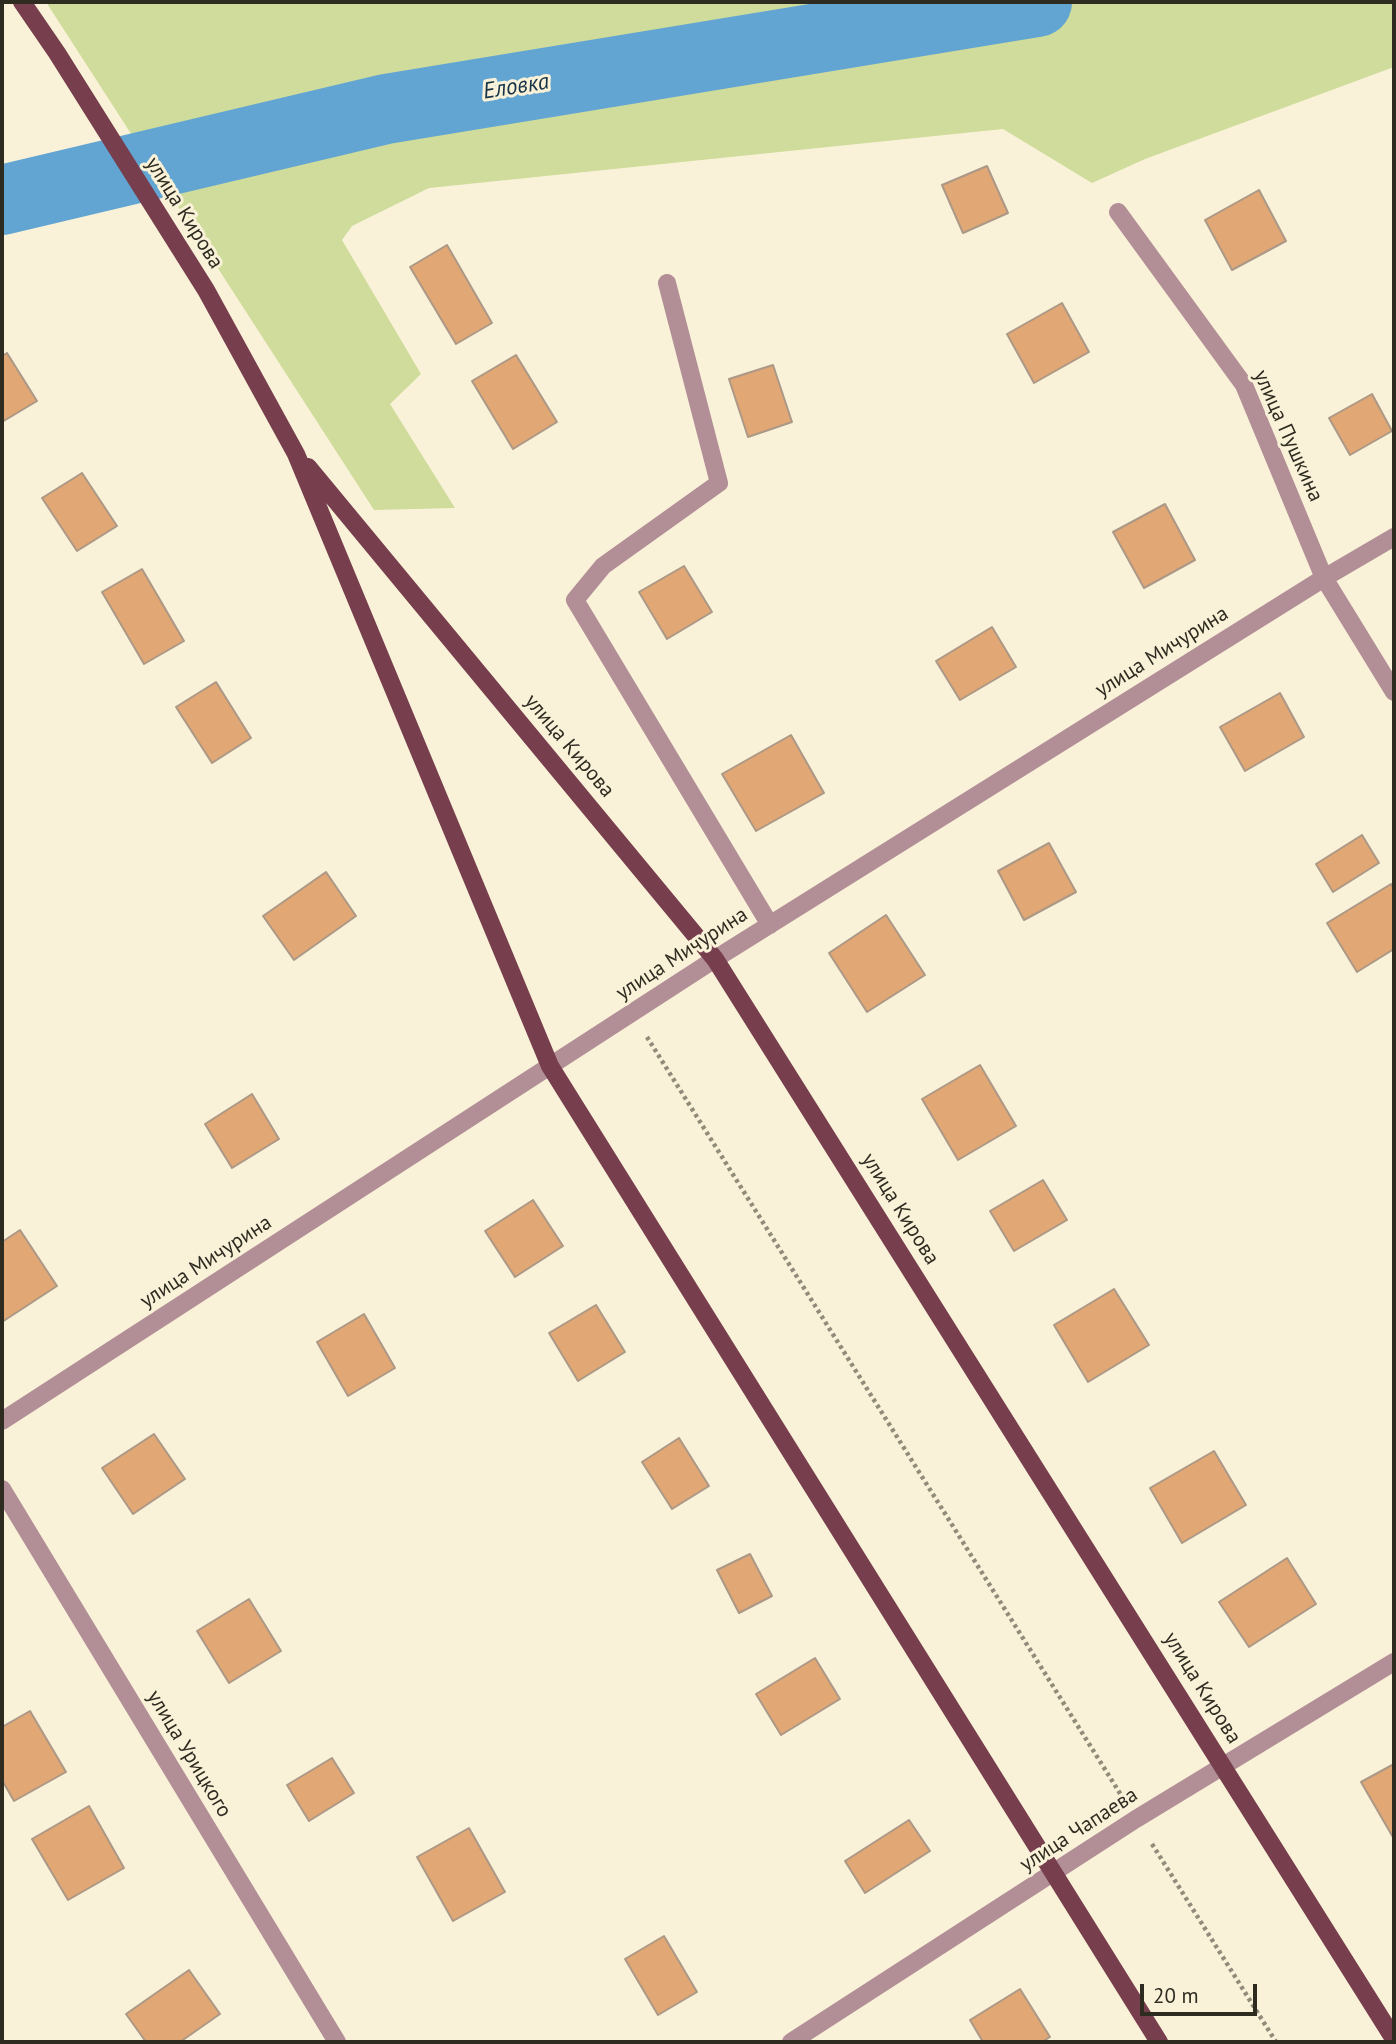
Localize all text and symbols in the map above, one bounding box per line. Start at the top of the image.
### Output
water label: Еловка [481,68,551,106]
street label: улица Кирова [140,153,228,273]
street label: улица Пушкина [1248,366,1328,506]
street label: улица Мичурина [1091,601,1233,703]
street label: улица Кирова [519,689,619,803]
street label: улица Мичурина [611,902,753,1006]
street label: улица Кирова [856,1149,944,1269]
street label: улица Мичурина [135,1210,277,1314]
street label: улица Кирова [1158,1628,1246,1748]
street label: улица Урицкого [141,1686,237,1822]
street label: улица Чапаева [1015,1783,1143,1877]
scale bar [1144,1970,1261,2014]
text: 20 m [1153,1982,1199,2009]

